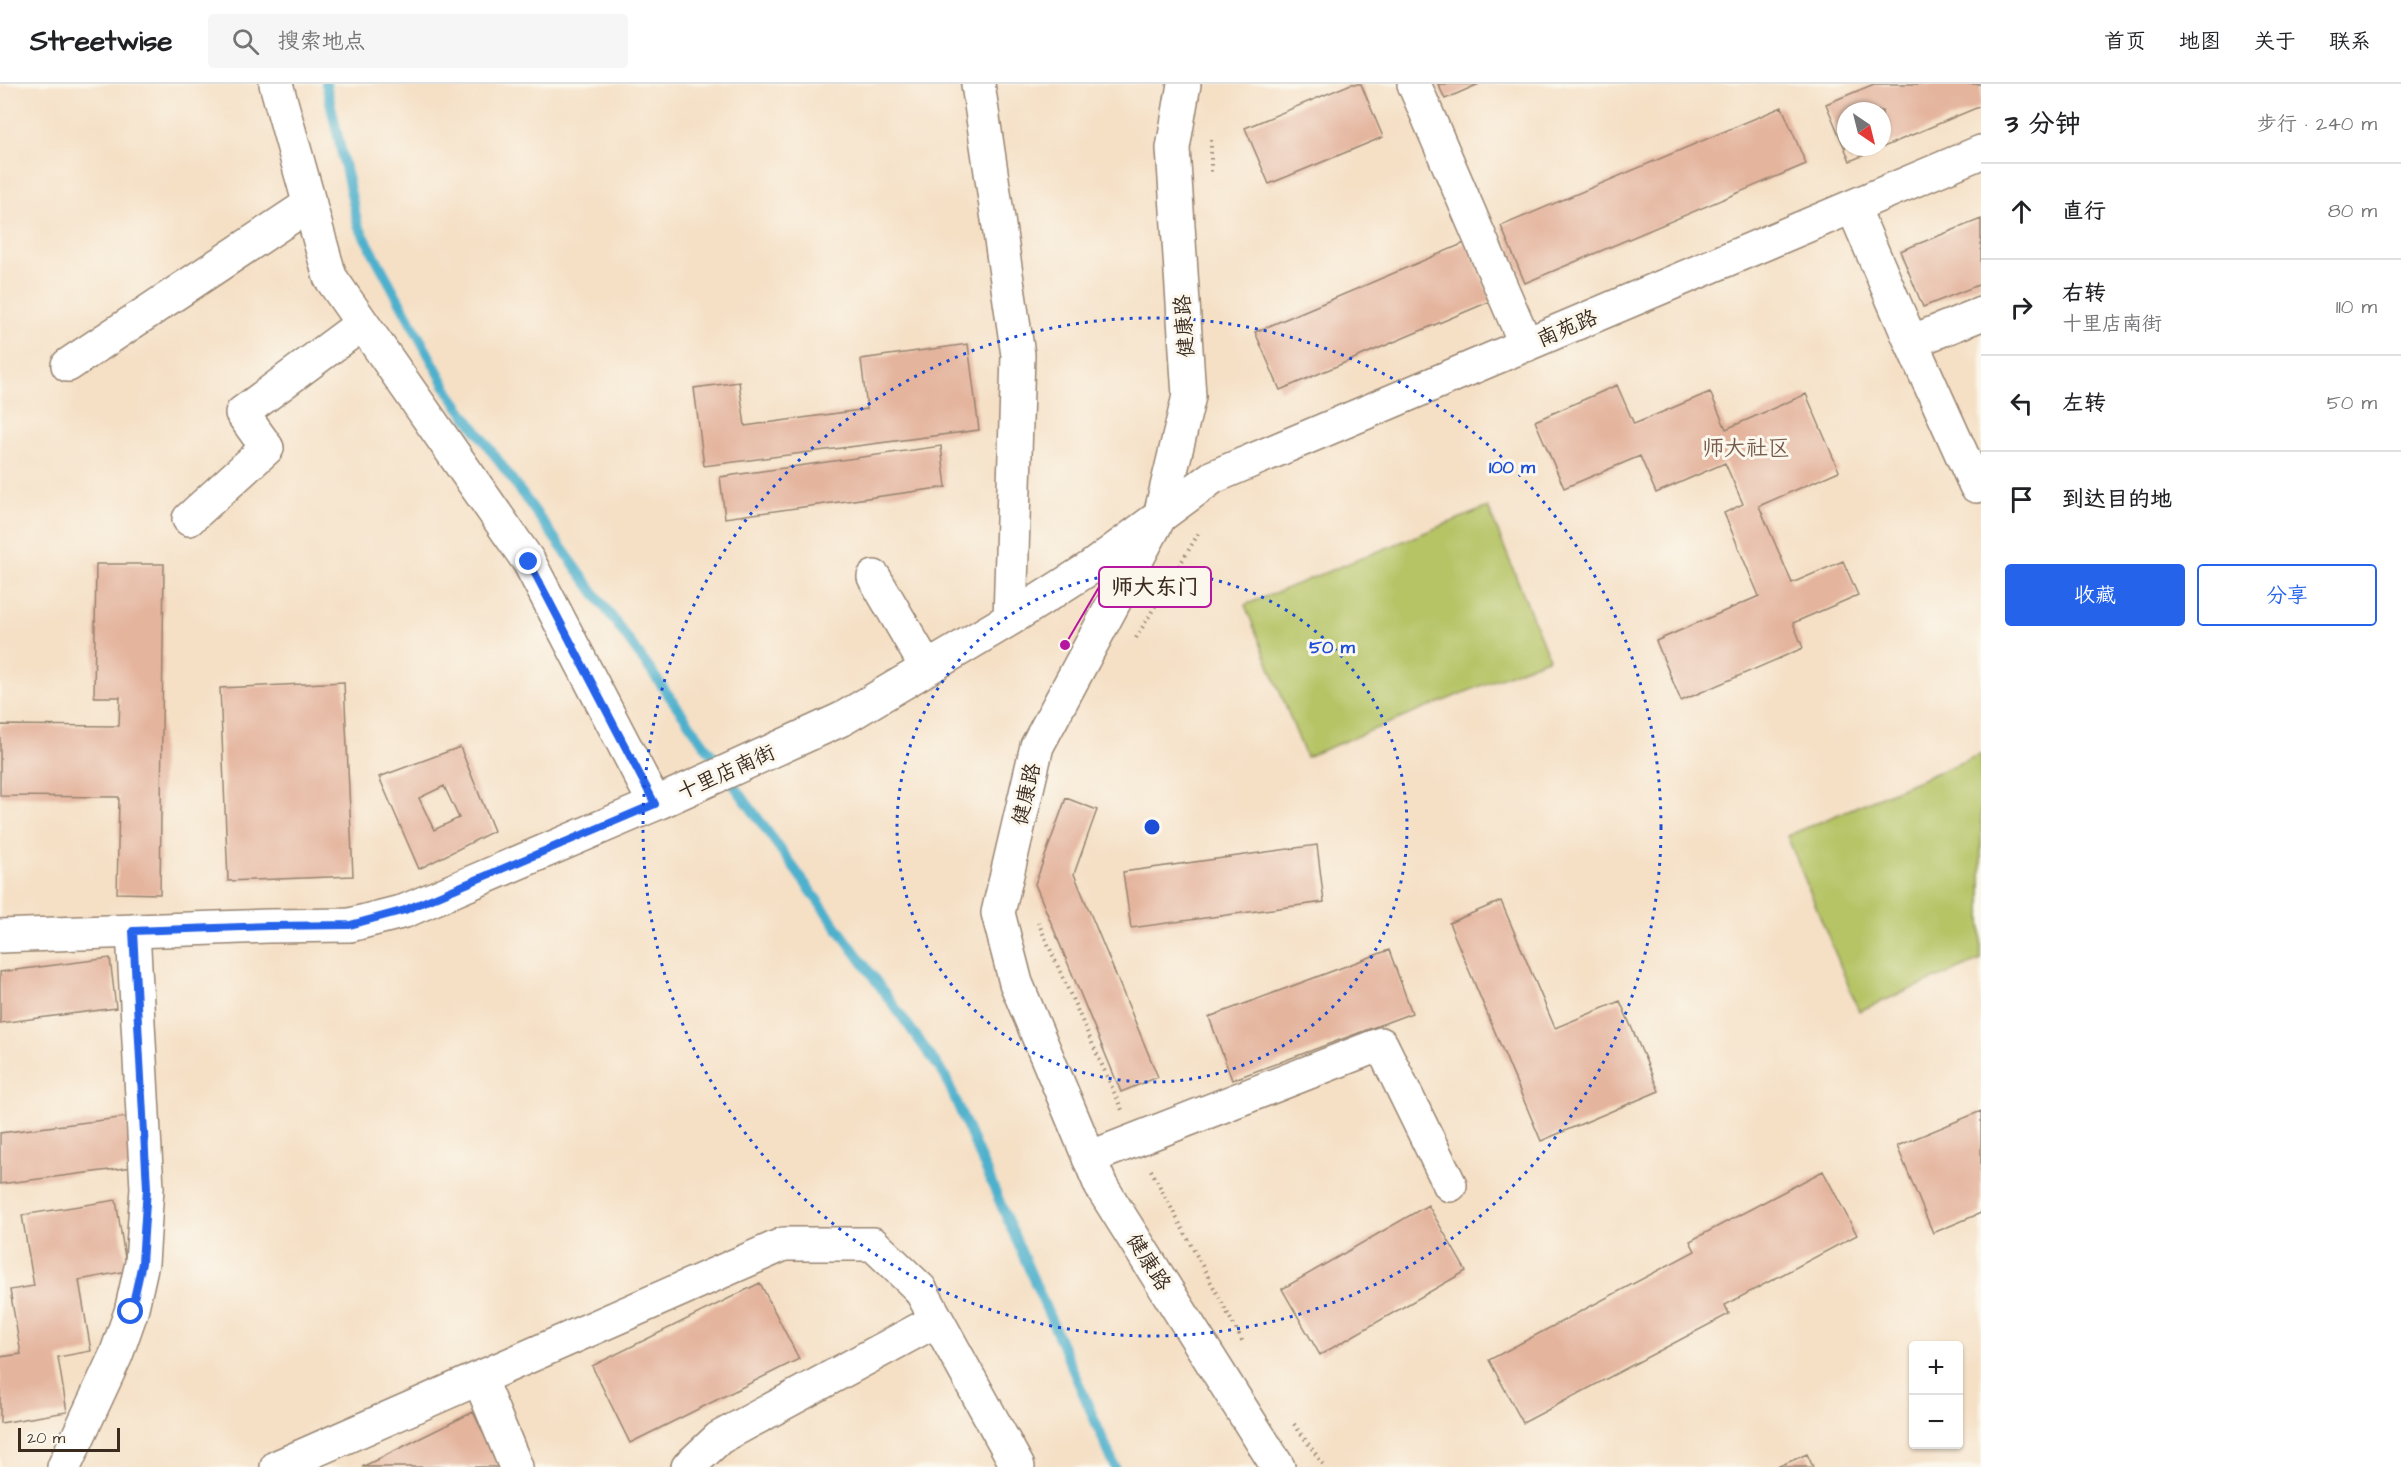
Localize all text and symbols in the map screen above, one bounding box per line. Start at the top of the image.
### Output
search box [208,14,628,68]
text: Streetwise [30,22,172,61]
icon: search [229,25,262,58]
text: 搜索地点 [277,26,365,57]
text: 首页 [2104,27,2146,56]
text: 地图 [2179,27,2221,56]
text: 关于 [2254,27,2296,56]
text: 联系 [2329,27,2371,56]
north arrow [1837,102,1891,156]
text: 3 分钟 [2005,106,2081,142]
text: 步行 · 240 m [2257,110,2377,138]
icon: ahead [2005,195,2038,228]
text: 直行 [2062,196,2106,227]
text: 80 m [2328,197,2377,225]
text: 右转 [2062,278,2106,309]
icon: right [2005,291,2038,324]
text: 110 m [2336,293,2377,321]
street label: 健康路 [1168,294,1201,358]
street label: 南苑路 [1533,303,1602,354]
text: 十里店南街 [2062,310,2162,338]
icon: left [2005,387,2038,420]
text: 左转 [2062,388,2106,419]
text: 50 m [2327,389,2377,417]
district label: 师大社区 [1702,433,1790,464]
text: 100 m [1489,455,1536,480]
icon: arrive [2005,483,2038,516]
text: 到达目的地 [2062,484,2172,515]
route end [515,548,541,574]
button: 收藏 [2005,564,2185,626]
button: 分享 [2197,564,2377,626]
callout: 师大东门 [1099,567,1211,607]
text: 师大东门 [1111,572,1199,603]
text: 50 m [1309,635,1356,660]
street label: 十里店南街 [672,738,780,807]
street label: 健康路 [1005,760,1048,828]
centre of rings [1142,817,1162,837]
street label: 健康路 [1120,1228,1178,1297]
route start [117,1298,143,1324]
map controls [1909,1341,1963,1449]
button: + [1909,1341,1963,1395]
button: − [1909,1395,1963,1449]
scale bar [18,1425,120,1452]
text: 20 m [27,1427,65,1449]

